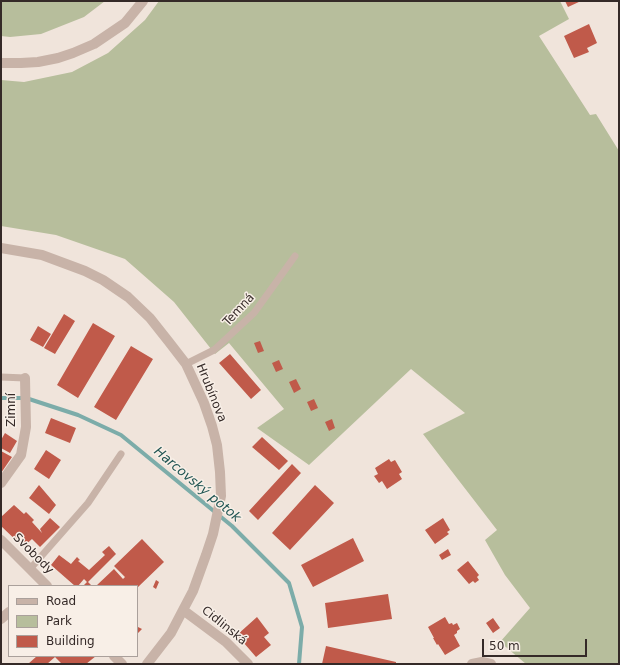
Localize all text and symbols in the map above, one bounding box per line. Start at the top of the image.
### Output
street label: Temná [220,291,258,329]
street label: Hrubínova [193,362,229,424]
street label: Zimní [5,393,19,427]
water label: Harcovský potok [150,444,244,526]
street label: Svobody [10,531,56,577]
legend [8,585,138,657]
text: Road [46,594,76,608]
street label: Cidlinská [199,603,249,649]
text: Park [46,614,72,628]
scale bar [484,631,589,657]
text: Building [46,634,95,648]
text: 50 m [489,639,520,653]

